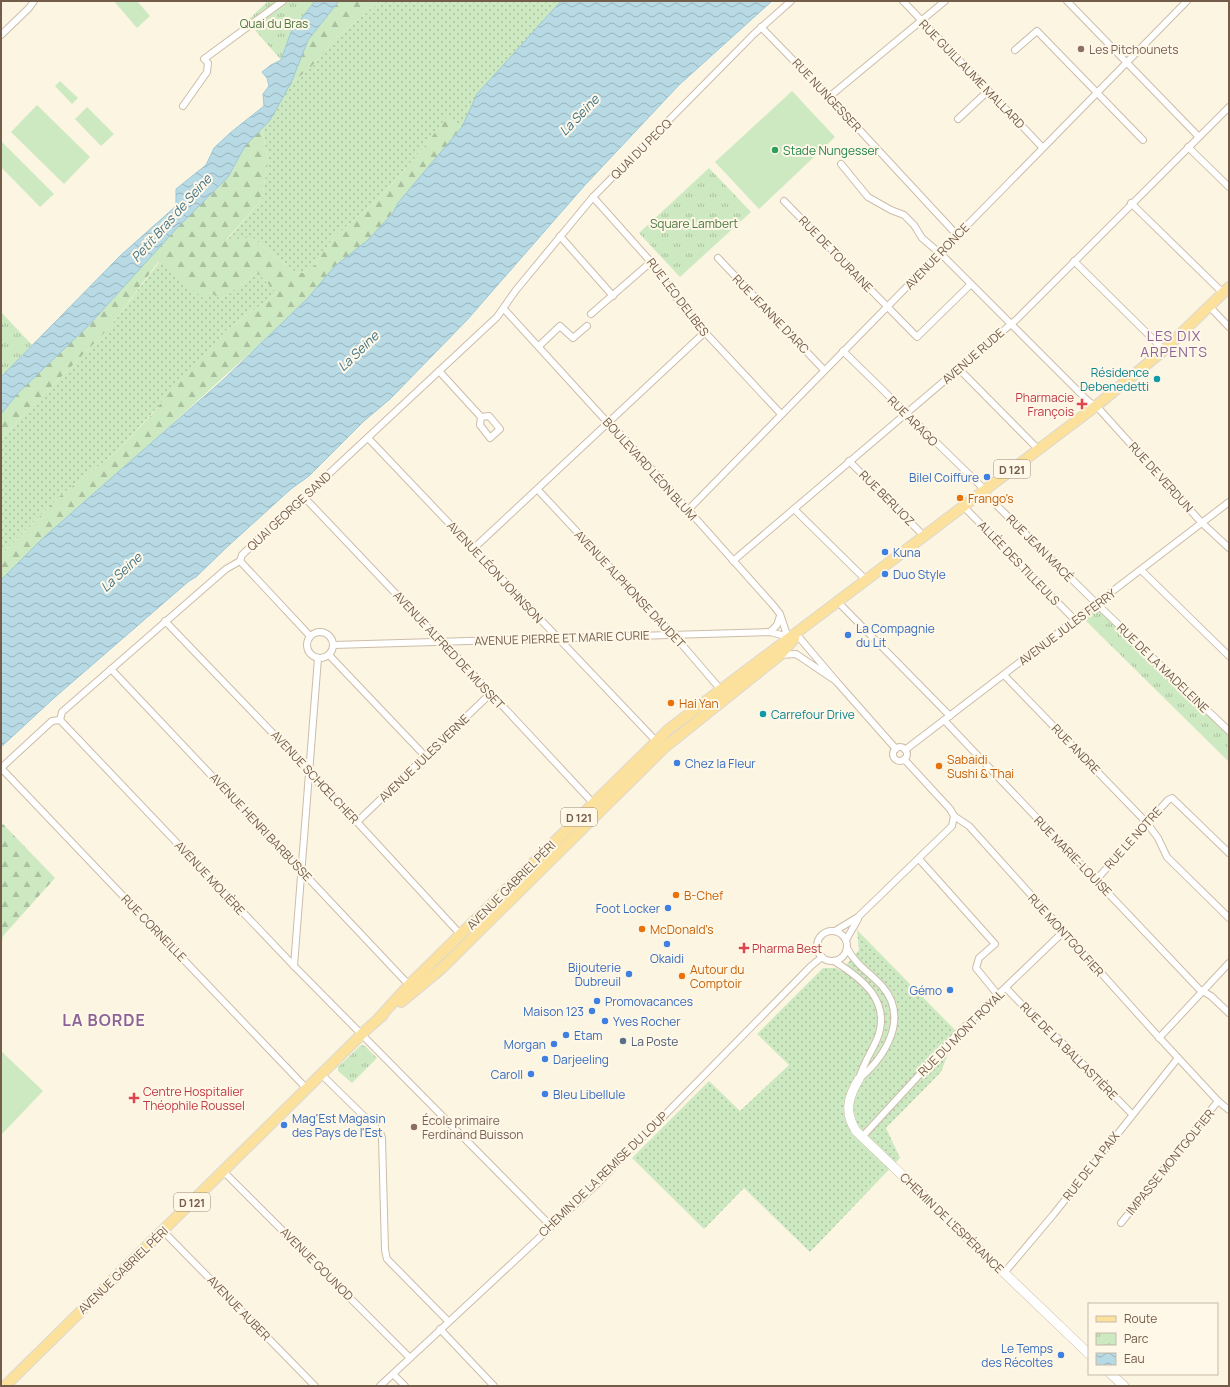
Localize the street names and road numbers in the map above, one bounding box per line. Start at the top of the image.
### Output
street label: RUE GUILLAUME MALLARD [915,16,1029,132]
street label: RUE NUNGESSER [789,55,866,136]
street label: QUAI DU PECQ [607,115,675,183]
street label: RUE DE TOURAINE [795,212,877,296]
street label: AVENUE RONCE [901,219,973,293]
street label: RUE LEO DELIBES [643,254,713,340]
street label: RUE JEANNE D'ARC [729,271,813,358]
street label: AVENUE RUDE [938,324,1008,388]
street label: RUE ARAGO [884,392,942,450]
street label: BOULEVARD LÉON BLUM [599,414,701,524]
street label: RUE DE VERDUN [1125,438,1197,516]
road number: D 121 [994,460,1030,478]
street label: QUAI GEORGE SAND [243,467,335,555]
street label: RUE BERLIOZ [856,467,918,529]
street label: RUE JEAN MACÉ [1003,511,1077,585]
street label: AVENUE LÉON JOHNSON [443,517,547,627]
street label: ALLÉE DES TILLEULS [974,517,1064,609]
street label: AVENUE ALPHONSE DAUDET [571,526,690,652]
street label: AVENUE JULES FERRY [1015,585,1119,669]
street label: AVENUE ALFRED DE MUSSET [390,587,509,713]
street label: RUE DE LA MADELEINE [1113,619,1213,717]
street label: AVENUE PIERRE ET MARIE CURIE [474,626,650,650]
street label: AVENUE JULES VERNE [375,710,473,806]
street label: RUE ANDRE [1048,720,1104,778]
street label: AVENUE SCHŒLCHER [267,727,363,828]
street label: AVENUE HENRI BARBUSSE [206,769,316,885]
street label: RUE LE NOTRE [1100,803,1166,873]
road number: D 121 [561,808,597,826]
street label: RUE MARIE-LOUISE [1030,812,1116,900]
street label: AVENUE MOLIÈRE [171,837,249,919]
street label: AVENUE GABRIEL PÉRI [463,837,559,933]
street label: RUE MONTGOLFIER [1024,890,1108,980]
street label: RUE CORNEILLE [118,891,190,965]
street label: RUE DU MONT ROYAL [914,986,1008,1080]
street label: RUE DE LA BALLASTIÈRE [1016,998,1122,1104]
street label: IMPASSE MONTGOLFIER [1122,1105,1218,1219]
street label: CHEMIN DE LA REMISE DU LOUP [535,1108,671,1240]
street label: RUE DE LA PAIX [1059,1127,1124,1204]
street label: CHEMIN DE L'ESPÉRANCE [896,1169,1008,1277]
road number: D 121 [174,1193,210,1211]
street label: AVENUE GABRIEL PÉRI [74,1222,172,1318]
street label: AVENUE GOUNOD [277,1224,357,1304]
street label: AVENUE AUBER [204,1272,275,1345]

